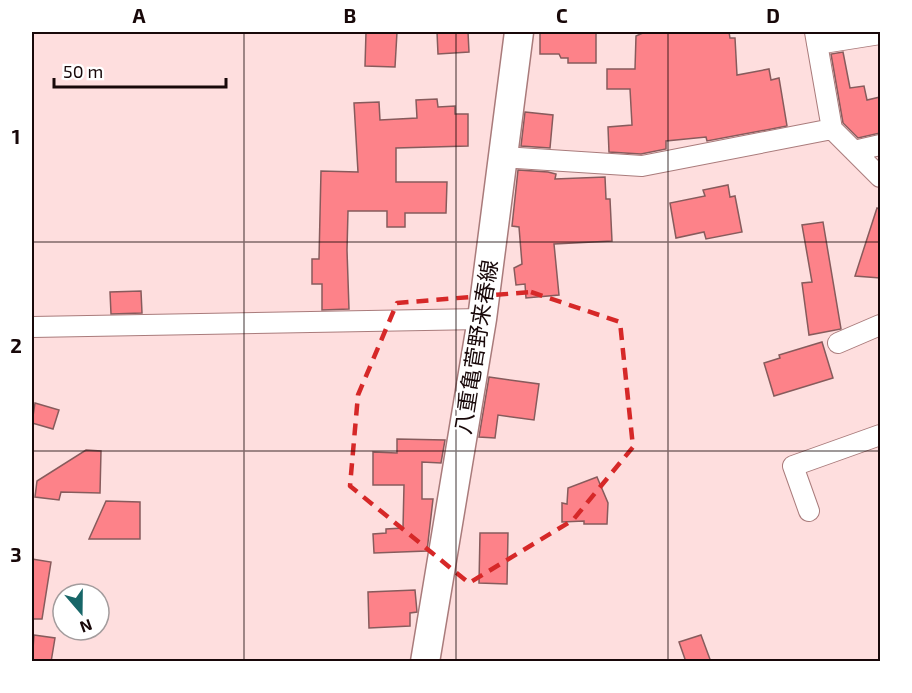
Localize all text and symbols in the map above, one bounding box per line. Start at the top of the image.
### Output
text: A [132,3,146,27]
text: B [344,3,356,27]
text: C [556,3,568,27]
text: D [766,3,780,27]
scale bar [54,51,226,89]
text: 50 m [63,60,103,82]
text: 1 [12,124,20,148]
street label: 八重亀菅野来春線 [448,258,502,436]
text: 2 [10,333,22,357]
text: 3 [10,542,22,566]
north arrow [51,582,111,642]
text: N [78,616,95,637]

